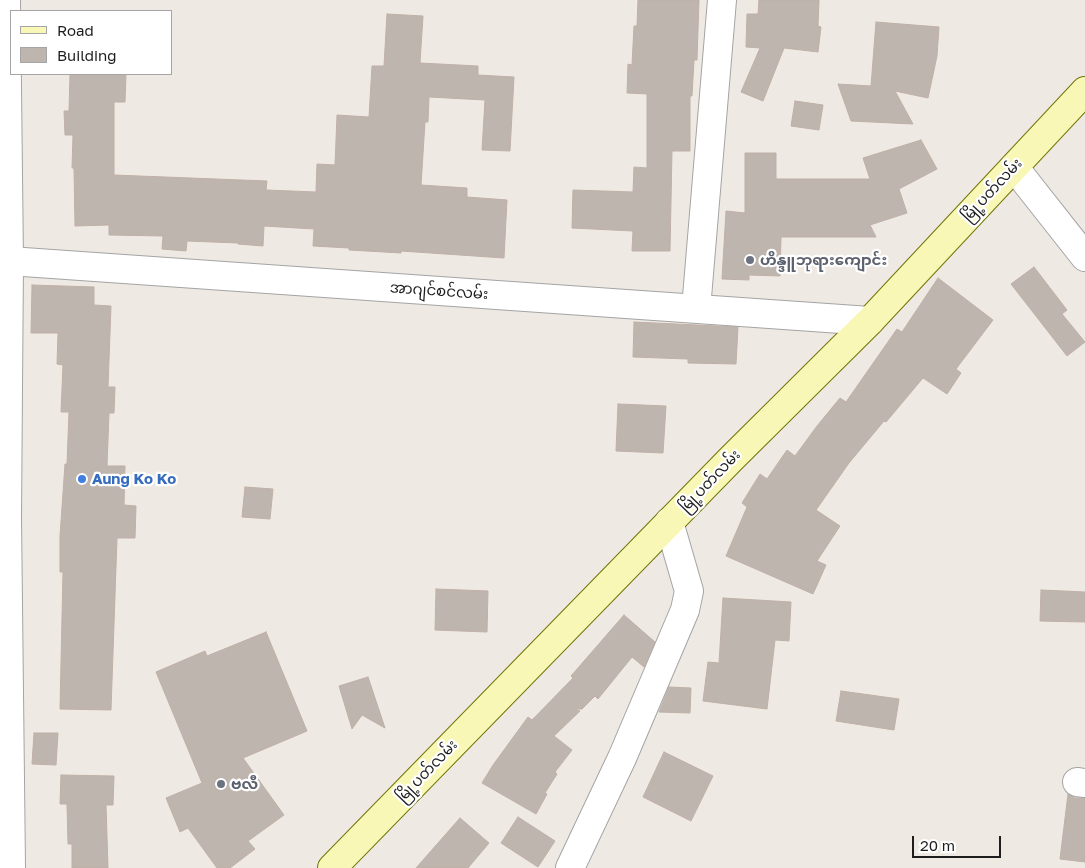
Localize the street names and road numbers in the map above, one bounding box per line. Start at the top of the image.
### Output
street label: မြို့ပတ်လမ်း [958,155,1026,225]
street label: အာဂျင်စင်လမ်း [389,279,489,303]
street label: မြို့ပတ်လမ်း [676,446,744,516]
street label: မြို့ပတ်လမ်း [393,736,461,806]

